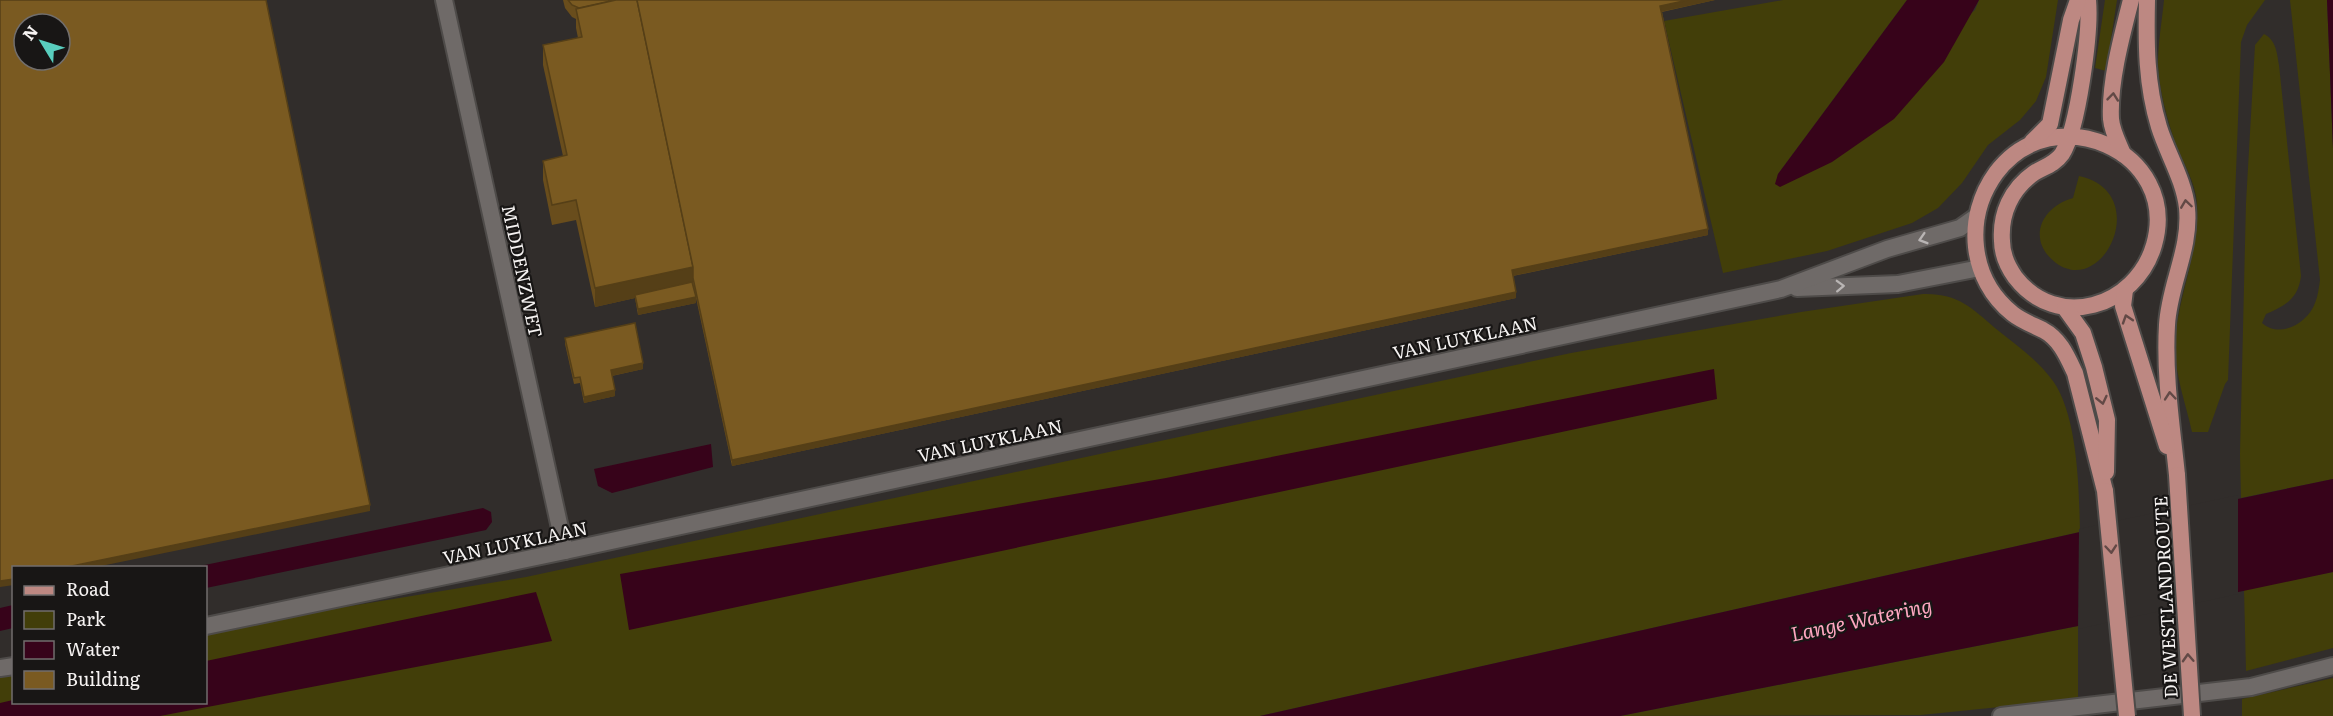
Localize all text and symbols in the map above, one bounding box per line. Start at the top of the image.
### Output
north arrow [12,12,72,72]
text: N [16,19,43,45]
one-way arrow [2106,93,2119,102]
one-way arrow [2180,199,2192,208]
street label: MIDDENZWET [496,202,550,340]
one-way arrow [1919,232,1929,244]
one-way arrow [1835,280,1844,293]
street label: VAN LUYKLAAN [1390,308,1540,366]
one-way arrow [2122,314,2134,325]
one-way arrow [2164,391,2177,401]
one-way arrow [2095,395,2108,405]
street label: VAN LUYKLAAN [915,411,1065,469]
street label: DE WESTLANDROUTE [2146,495,2184,699]
street label: VAN LUYKLAAN [440,513,590,571]
one-way arrow [2104,544,2117,554]
legend [12,566,207,704]
text: Road [66,575,110,602]
water label: Lange Watering [1787,588,1935,648]
text: Park [66,605,107,632]
text: Water [66,635,120,662]
one-way arrow [2182,653,2195,662]
text: Building [66,665,141,692]

